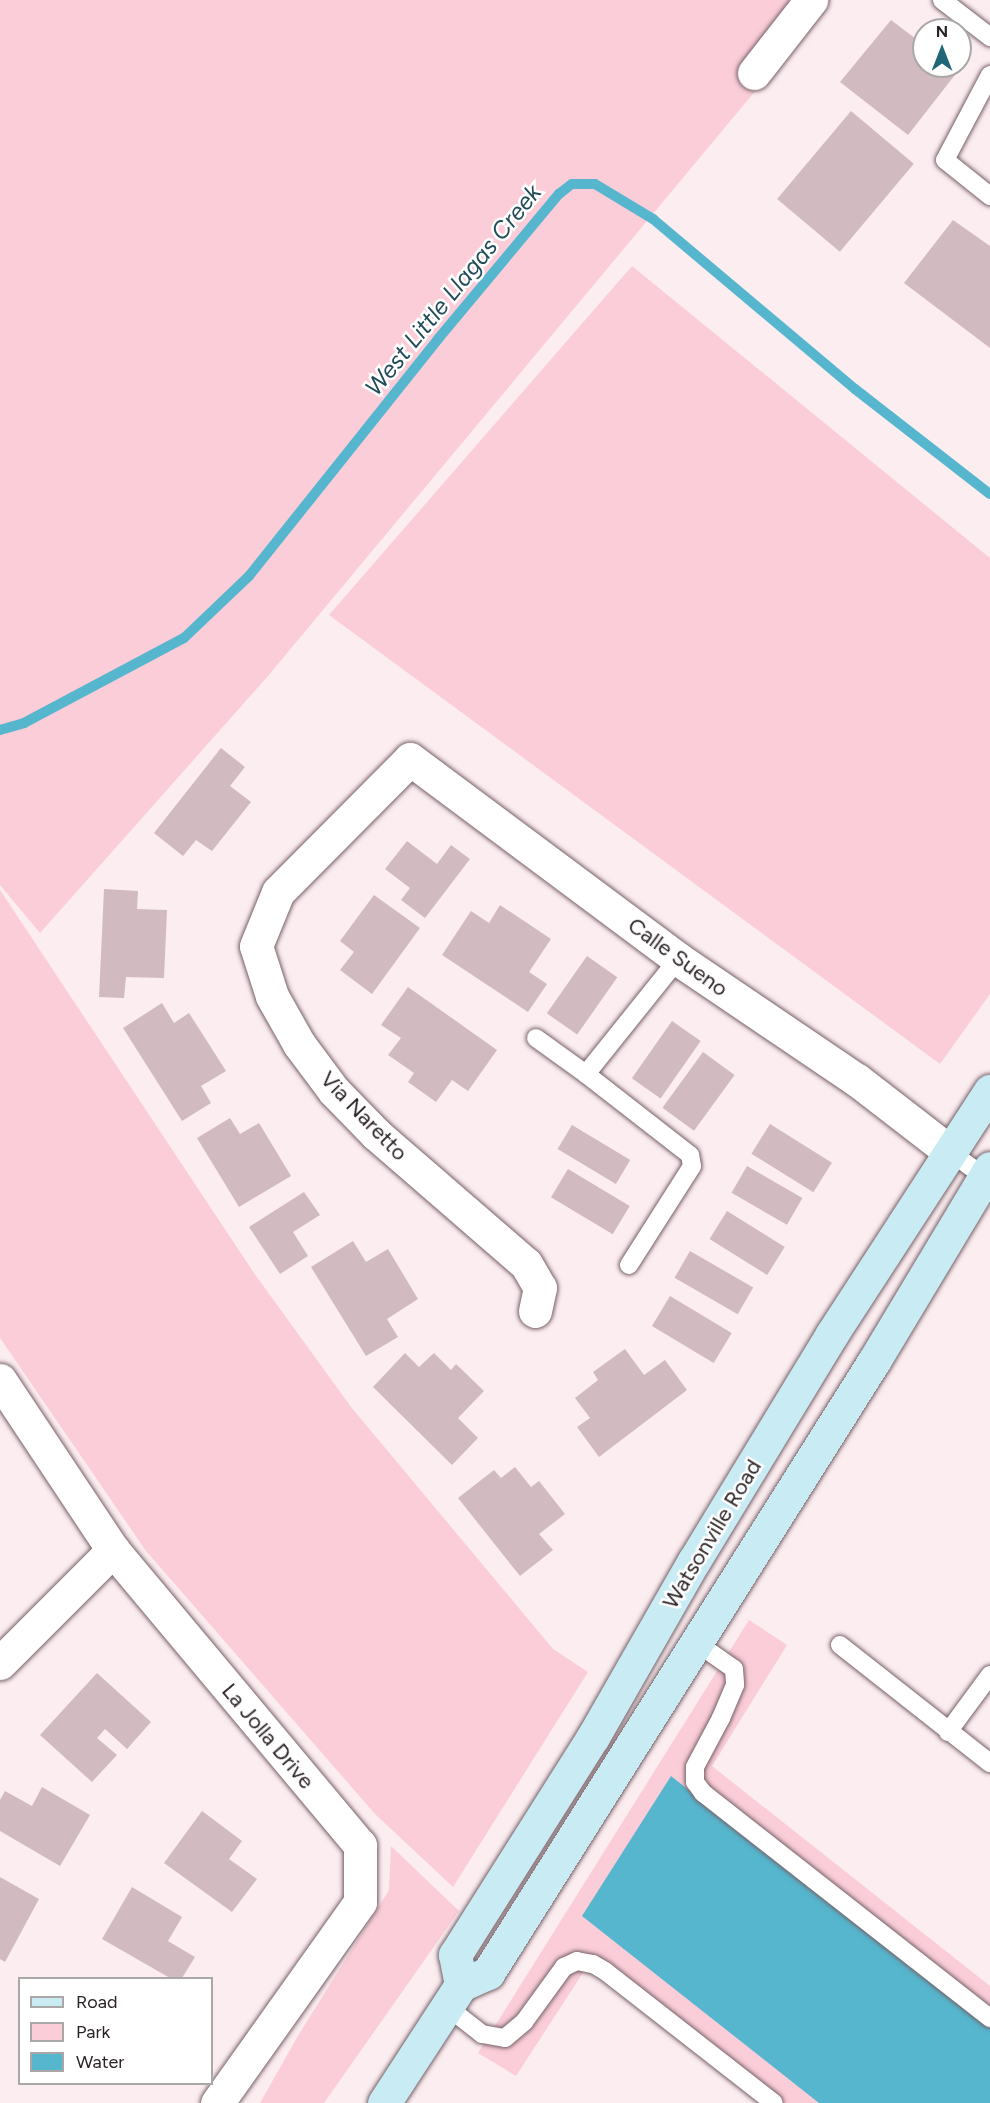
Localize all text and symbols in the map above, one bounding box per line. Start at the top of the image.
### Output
north arrow [912,18,972,78]
text: N [936,22,948,41]
water label: West Little Llagas Creek [359,179,547,401]
street label: Calle Sueno [623,912,733,1002]
street label: Via Naretto [315,1066,413,1166]
street label: Watsonville Road [657,1455,767,1613]
street label: La Jolla Drive [216,1678,320,1794]
legend [18,1977,213,2085]
text: Road [76,1991,117,2013]
text: Park [76,2021,110,2043]
text: Water [76,2051,124,2073]

